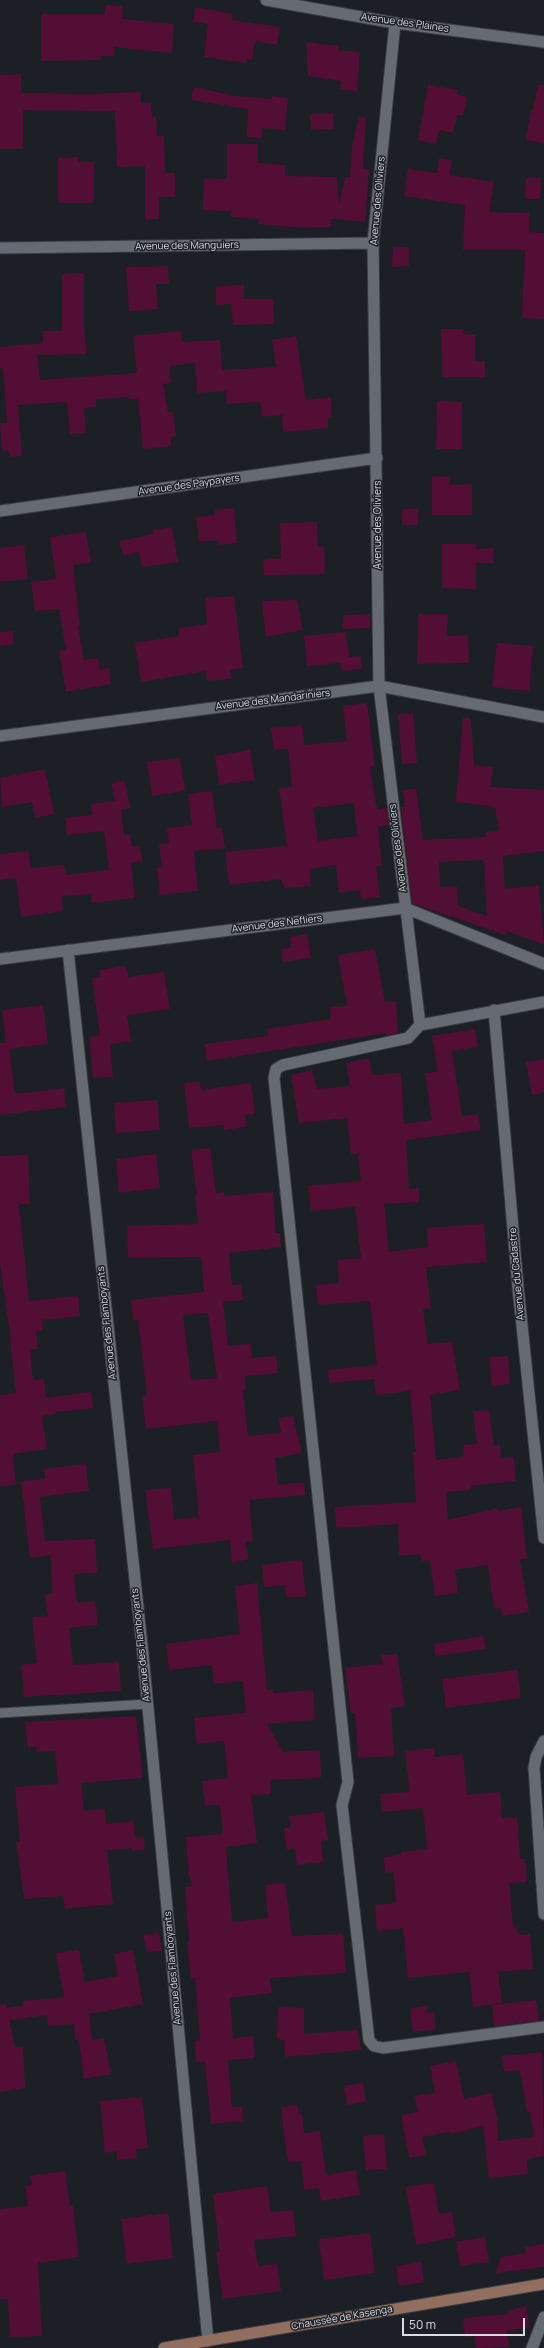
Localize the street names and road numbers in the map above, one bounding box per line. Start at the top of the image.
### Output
street label: Avenue des Plaines [360,11,450,35]
street label: Avenue des Oliviers [368,156,388,246]
street label: Avenue des Manguiers [135,239,239,253]
street label: Avenue des Paypayers [137,472,241,498]
street label: Avenue des Oliviers [372,480,384,570]
street label: Avenue des Mandariniers [215,687,331,713]
street label: Avenue des Oliviers [387,803,409,893]
street label: Avenue des Nefliers [231,912,323,936]
street label: Avenue du Cadastre [507,1227,527,1321]
street label: Avenue des Flamboyants [95,1266,119,1380]
street label: Avenue des Flamboyants [129,1588,153,1702]
street label: Avenue des Flamboyants [162,1911,184,2025]
street label: Chaussée de Kasenga [291,2303,393,2333]

